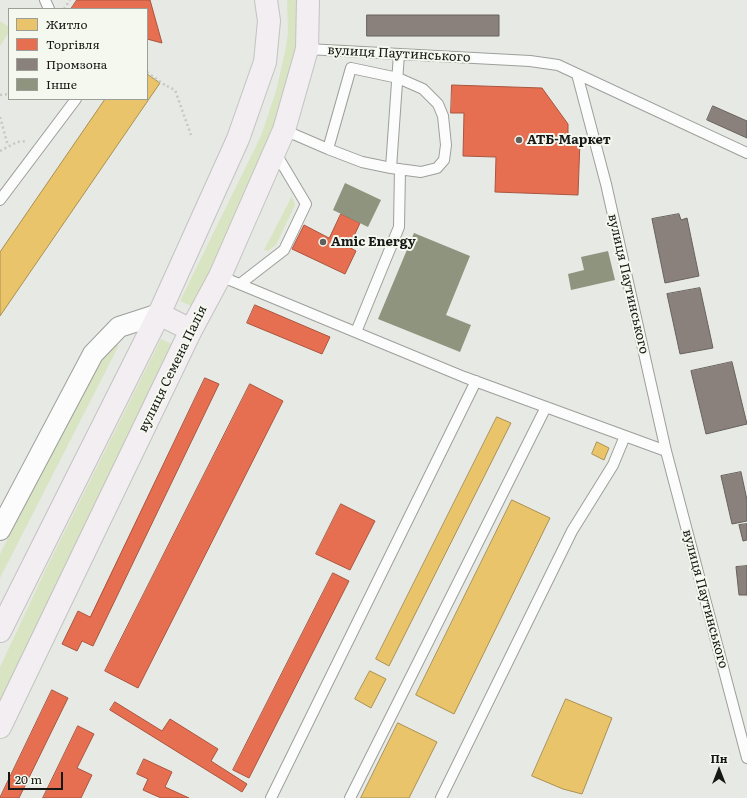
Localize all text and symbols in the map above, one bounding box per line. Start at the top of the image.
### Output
legend [8,8,148,100]
text: Житло [46,15,88,33]
text: Торгівля [46,35,100,53]
street label: вулиця Паутинського [327,42,471,66]
text: Промзона [46,55,107,73]
text: Інше [46,75,77,93]
place label: АТБ-Маркет [527,132,611,148]
marker: АТБ-Маркет [514,135,524,145]
street label: вулиця Паутинського [604,212,652,356]
place label: Amic Energy [331,234,416,250]
marker: Amic Energy [318,237,328,247]
street label: вулиця Семена Палія [135,303,211,435]
street label: вулиця Паутинського [679,528,731,670]
north arrow [699,750,739,790]
text: Пн [710,750,728,766]
scale bar [10,764,65,790]
text: 20 m [15,770,42,788]

